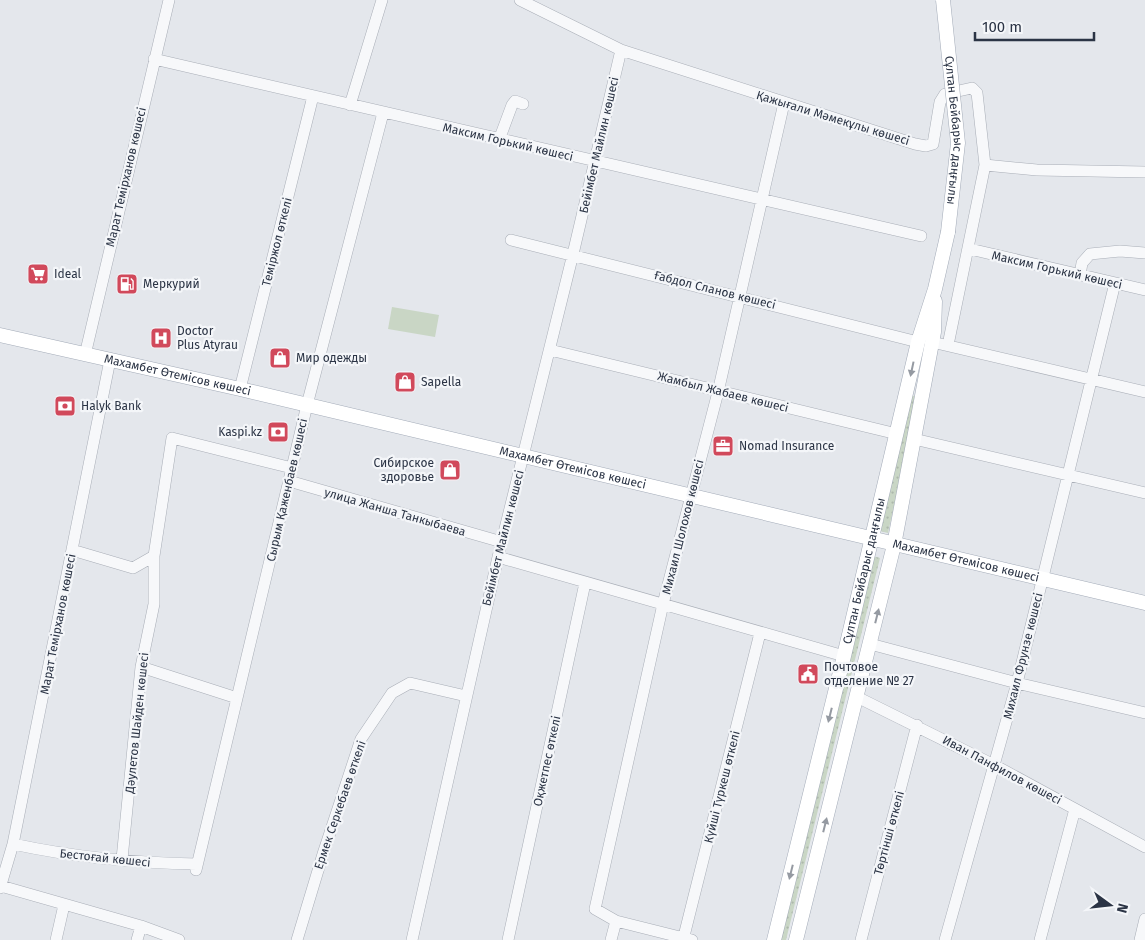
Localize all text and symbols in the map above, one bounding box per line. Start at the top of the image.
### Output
scale bar [975,10,1094,42]
text: 100 m [982,18,1022,36]
street label: Сұлтан Бейбарыс даңғылы [942,55,965,205]
street label: Бейімбет Майлин көшесі [576,75,622,215]
street label: Қажығали Мәмекұлы көшесі [755,88,911,148]
street label: Марат Темірханов көшесі [103,106,149,248]
street label: Максим Горький көшесі [441,120,575,164]
street label: Теміржол өткелі [259,196,295,288]
street label: Максим Горький көшесі [990,248,1124,292]
supermarket icon: Ideal [26,262,50,286]
place label: Ideal [54,267,82,281]
street label: Ғабдол Сланов көшесі [653,268,777,312]
fuel station icon: Меркурий [115,272,139,296]
place label: Меркурий [143,277,200,291]
place label: Doctor Plus Atyrau [177,324,238,352]
hospital icon: Doctor Plus Atyrau [149,326,173,350]
shop icon: Мир одежды [268,346,292,370]
place label: Мир одежды [296,351,367,365]
street label: Махамбет Өтемісов көшесі [103,352,252,398]
one-way arrow [908,362,916,377]
street label: Жамбыл Жабаев көшесі [656,369,790,415]
shop icon: Sapella [393,370,417,394]
place label: Sapella [421,375,461,389]
bank icon: Halyk Bank [53,394,77,418]
place label: Halyk Bank [81,399,142,413]
street label: Сырым Қаженбаев көшесі [264,417,310,563]
bank icon: Kaspi.kz [266,420,290,444]
place label: Kaspi.kz [218,425,262,439]
office icon: Nomad Insurance [711,434,735,458]
place label: Nomad Insurance [739,439,834,453]
street label: Махамбет Өтемісов көшесі [498,444,648,492]
place label: Сибирское здоровье [374,456,434,484]
shop icon: Сибирское здоровье [438,458,462,482]
street label: Михаил Шолохов көшесі [659,458,707,596]
street label: Бейімбет Майлин көшесі [479,469,527,607]
street label: улица Жанша Танкыбаева [323,485,467,539]
street label: Сұлтан Бейбарыс даңғылы [840,496,888,645]
street label: Махамбет Өтемісов көшесі [891,537,1041,585]
street label: Марат Темірханов көшесі [37,553,79,695]
street label: Михаил Фрунзе көшесі [1000,591,1046,721]
one-way arrow [873,609,881,624]
street label: Дәулетов Шайден көшесі [123,652,151,795]
place label: Почтовое отделение № 27 [824,660,914,688]
public building icon: Почтовое отделение № 27 [796,662,820,686]
one-way arrow [826,707,834,722]
street label: Оқжетпес өткелі [531,714,563,808]
street label: Күйші Түркеш өткелі [701,729,743,845]
street label: Иван Панфилов көшесі [940,733,1064,807]
street label: Ермек Серкебаев өткелі [311,739,369,871]
street label: Төртінші өткелі [871,789,907,877]
one-way arrow [821,817,829,832]
street label: Бестоғай көшесі [59,846,151,870]
one-way arrow [787,865,795,880]
north arrow [1085,880,1135,930]
text: N [1113,902,1131,915]

